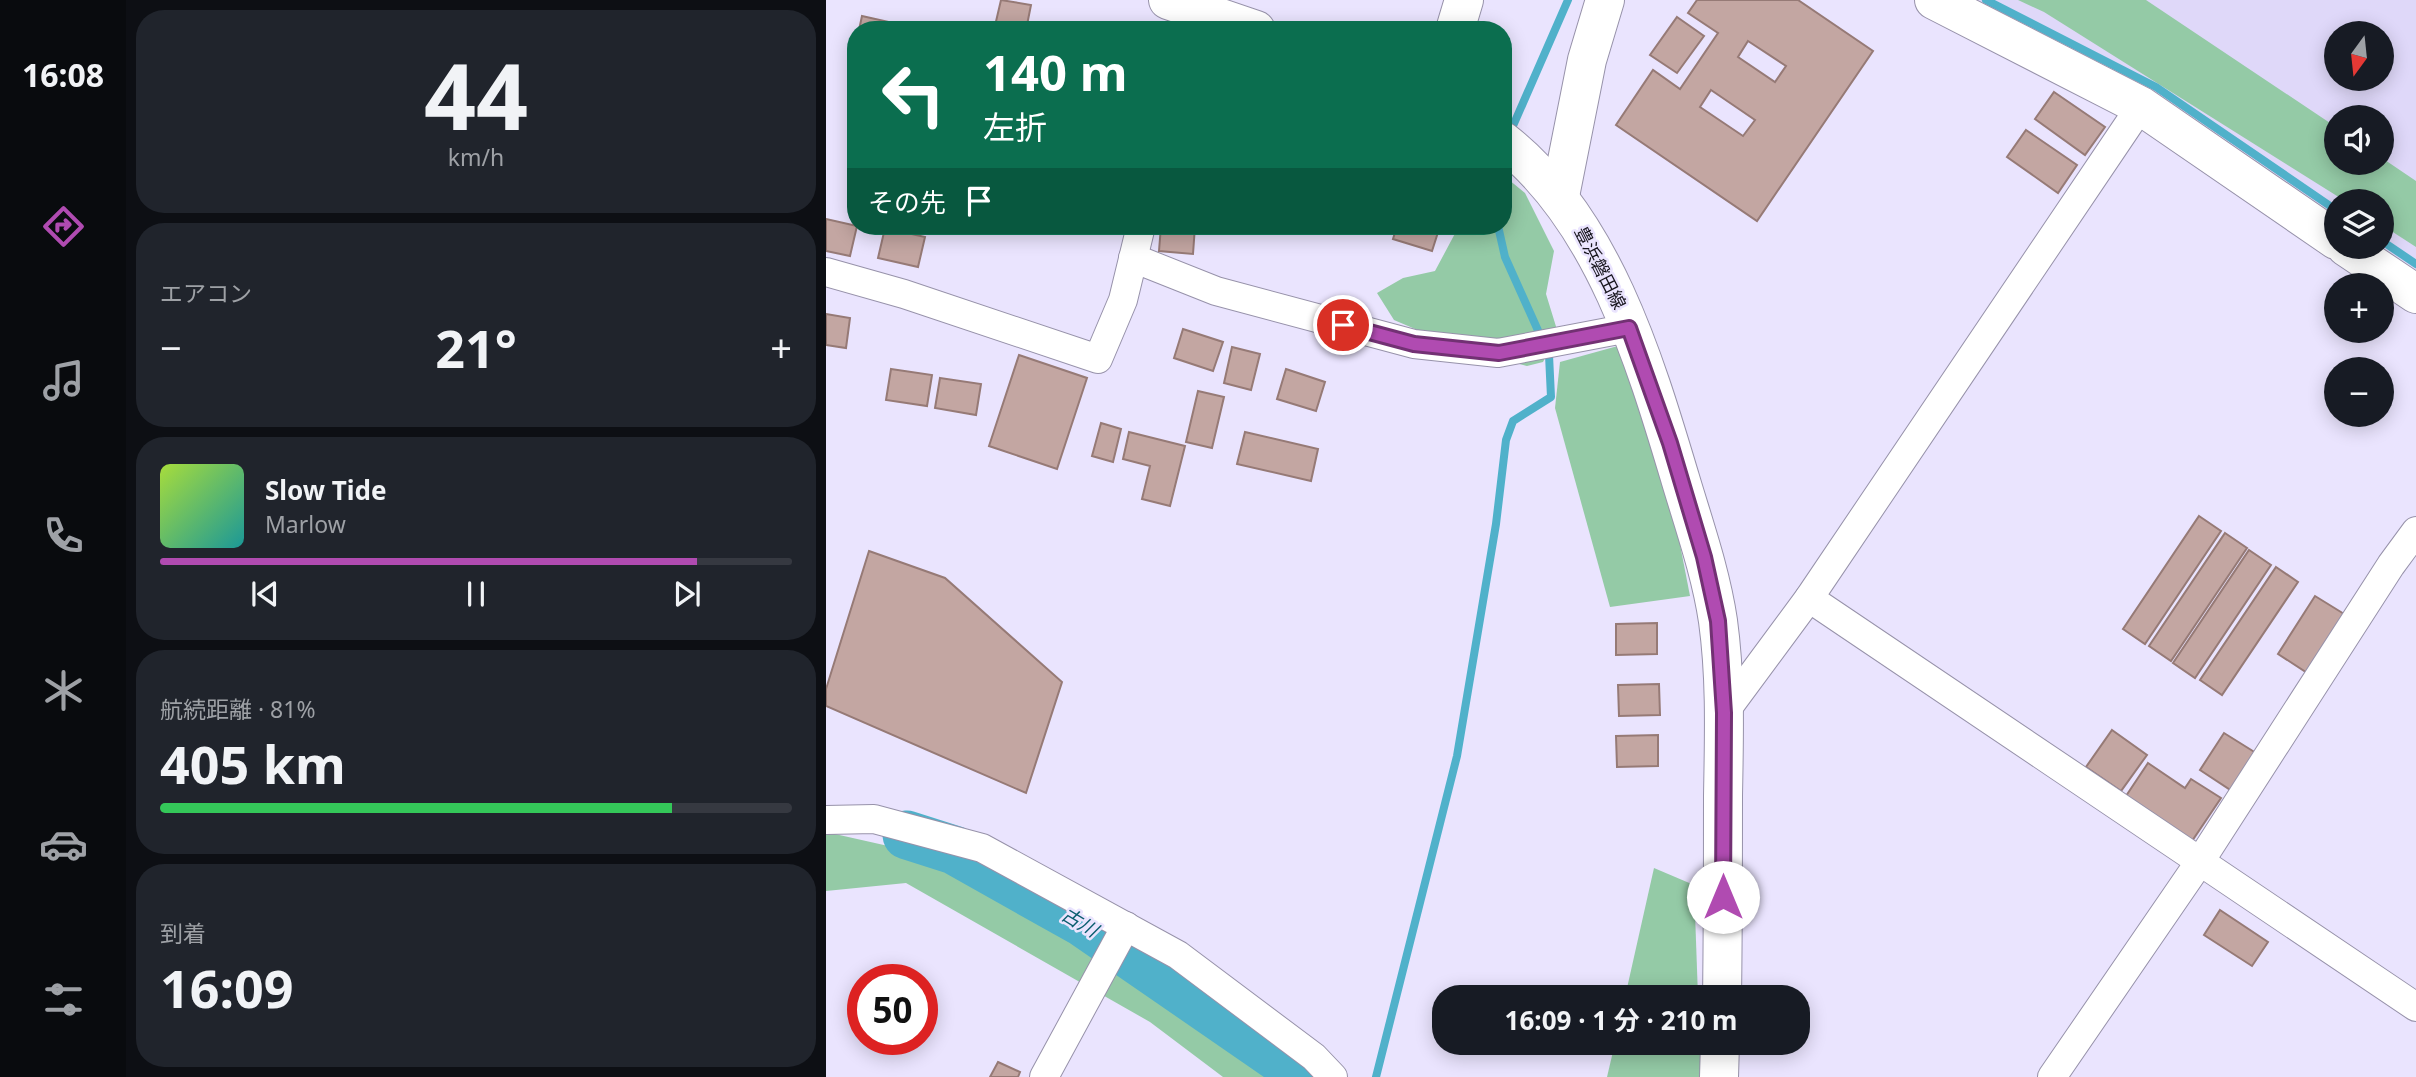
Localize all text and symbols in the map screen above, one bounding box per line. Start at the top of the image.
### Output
north arrow [2324,21,2394,91]
map controls [2324,21,2394,427]
text: 44 [424,33,528,157]
text: 140 m [983,39,1128,105]
icon: left [868,49,959,140]
text: 16:08 [22,53,104,96]
text: 左折 [983,105,1047,148]
button: sound [2324,105,2394,175]
text: km/h [448,141,504,173]
icon: arrive [960,182,998,220]
text: その先 [868,184,946,220]
button: layers [2324,189,2394,259]
icon: directions [39,202,88,251]
street label: 豊浜磐田線 [1570,222,1632,313]
button: + [2324,273,2394,343]
text: エアコン [160,277,252,309]
pin [1313,295,1373,355]
icon: arrive [1324,306,1362,344]
text: 21° [435,312,517,383]
text: − [160,321,182,373]
text: + [770,321,792,373]
icon: music [39,356,88,405]
button: − [2324,357,2394,427]
text: Slow Tide [265,472,387,508]
text: Marlow [265,508,346,540]
icon: phone [39,511,88,560]
icon: previous [246,575,284,613]
icon: pause [457,575,495,613]
icon: next [668,575,706,613]
icon: climate [39,666,88,715]
text: 航続距離 · 81% [160,693,316,725]
text: 405 km [160,728,346,799]
icon: car [39,820,88,869]
position arrow [1686,860,1760,934]
water label: 古川 [1057,901,1105,944]
text: 到着 [160,917,206,949]
text: 16:09 [160,952,294,1023]
speed limit sign: 50 [847,964,938,1055]
icon: filters [39,975,88,1024]
text: 16:09 · 1 分 · 210 m [1505,1002,1737,1038]

